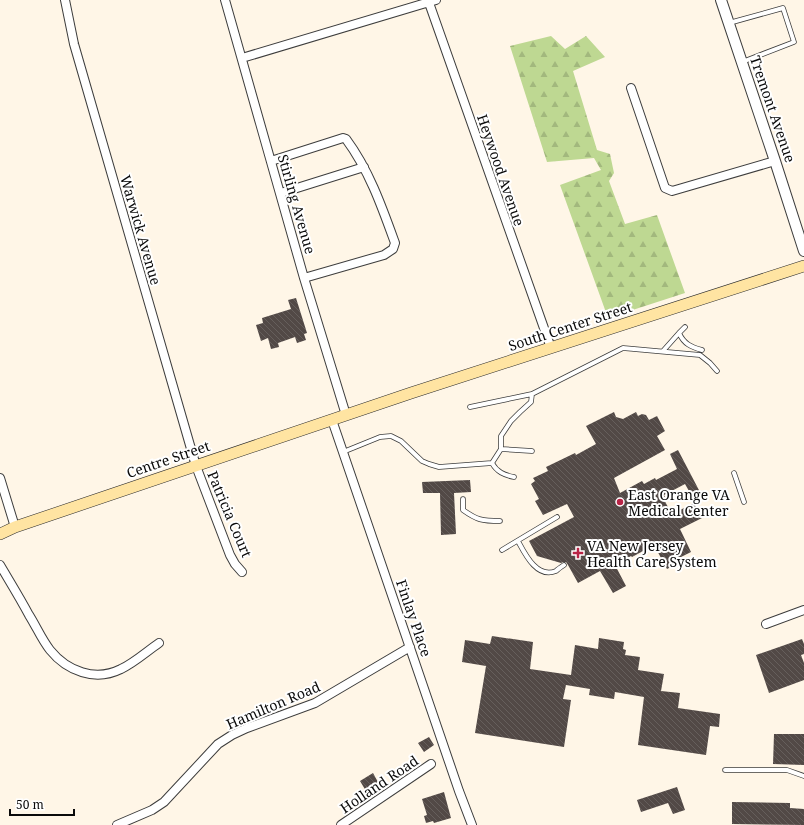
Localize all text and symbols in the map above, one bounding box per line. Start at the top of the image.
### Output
street label: Tremont Avenue [746,53,800,165]
street label: Heywood Avenue [473,112,529,228]
street label: Stirling Avenue [274,152,320,256]
street label: Warwick Avenue [116,173,166,287]
street label: South Center Street [506,297,634,355]
street label: Centre Street [124,436,212,482]
street label: Patricia Court [203,468,257,560]
place label: East Orange VA Medical Center [628,485,730,520]
marker: East Orange VA Medical Center [615,497,625,507]
place label: VA New Jersey Health Care System [587,536,717,571]
marker: VA New Jersey Health Care System [572,547,584,559]
street label: Finlay Place [392,577,436,659]
street label: Hamilton Road [223,676,323,733]
street label: Holland Road [336,751,422,817]
scale bar [10,791,74,817]
text: 50 m [16,796,44,813]

